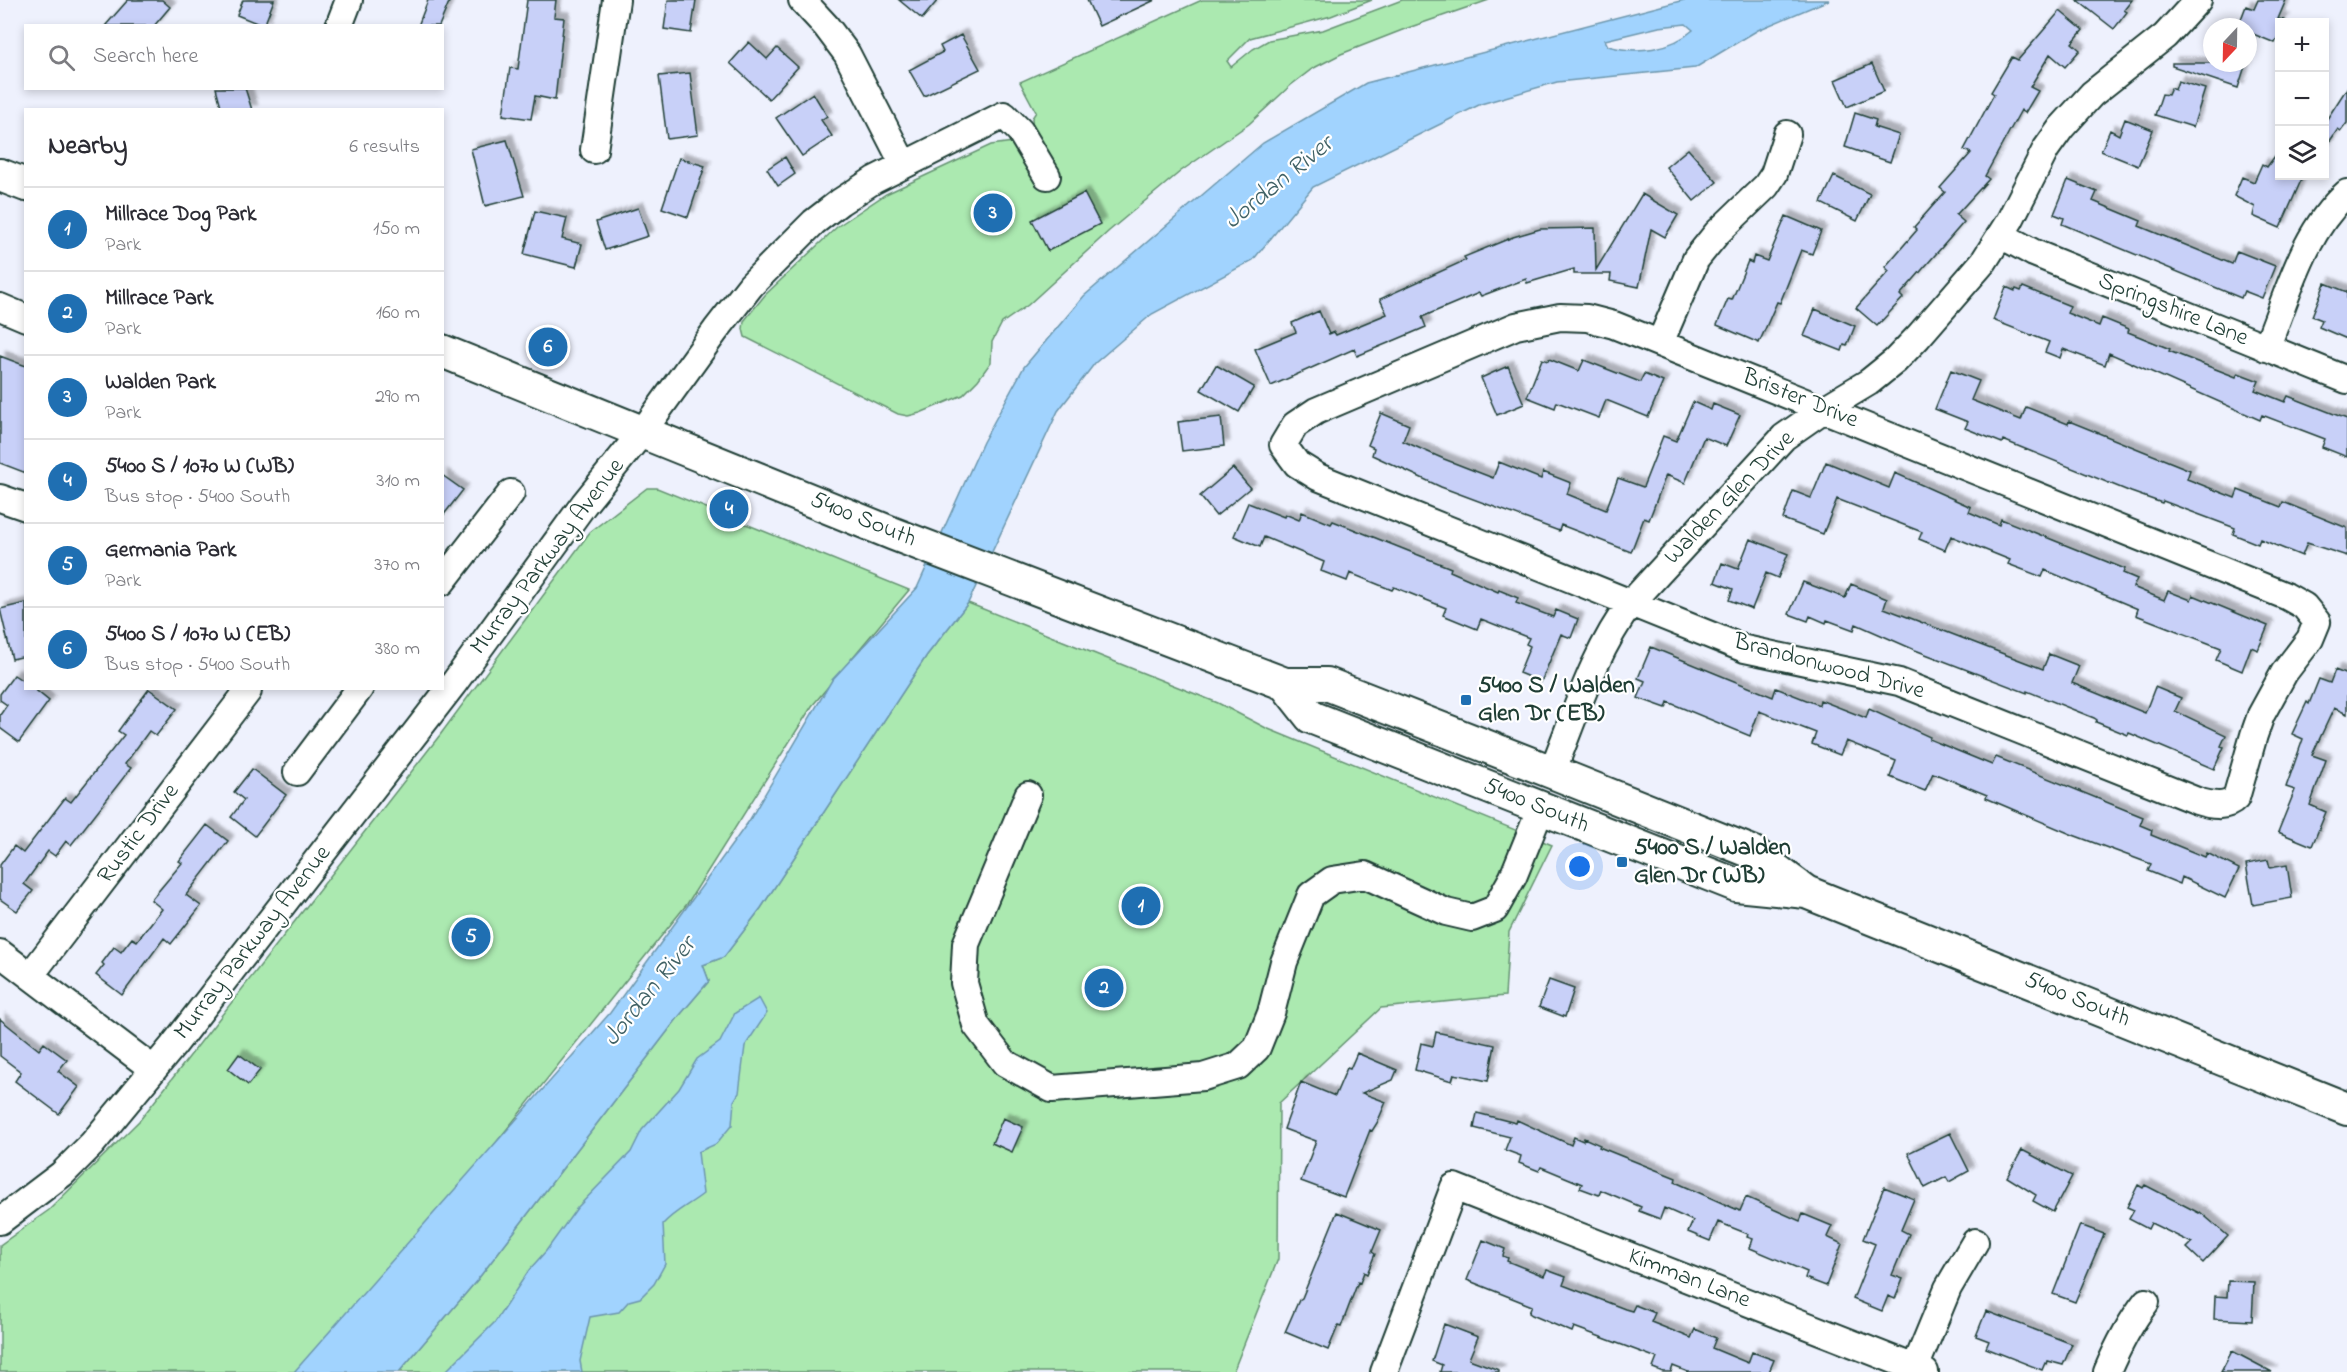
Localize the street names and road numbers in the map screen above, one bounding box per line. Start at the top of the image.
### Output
street label: Springshire Lane [2093,264,2254,356]
street label: Brister Drive [1736,359,1864,438]
street label: Walden Glen Drive [1656,423,1804,573]
street label: Murray Parkway Avenue [462,451,635,663]
street label: 5400 South [805,483,921,557]
street label: Brandonwood Drive [1729,624,1929,709]
street label: 5400 South [1478,769,1594,843]
street label: Rustic Drive [89,776,189,892]
street label: Murray Parkway Avenue [166,838,341,1048]
street label: 5400 South [2019,963,2135,1037]
street label: Kimman Lane [1623,1240,1755,1318]

